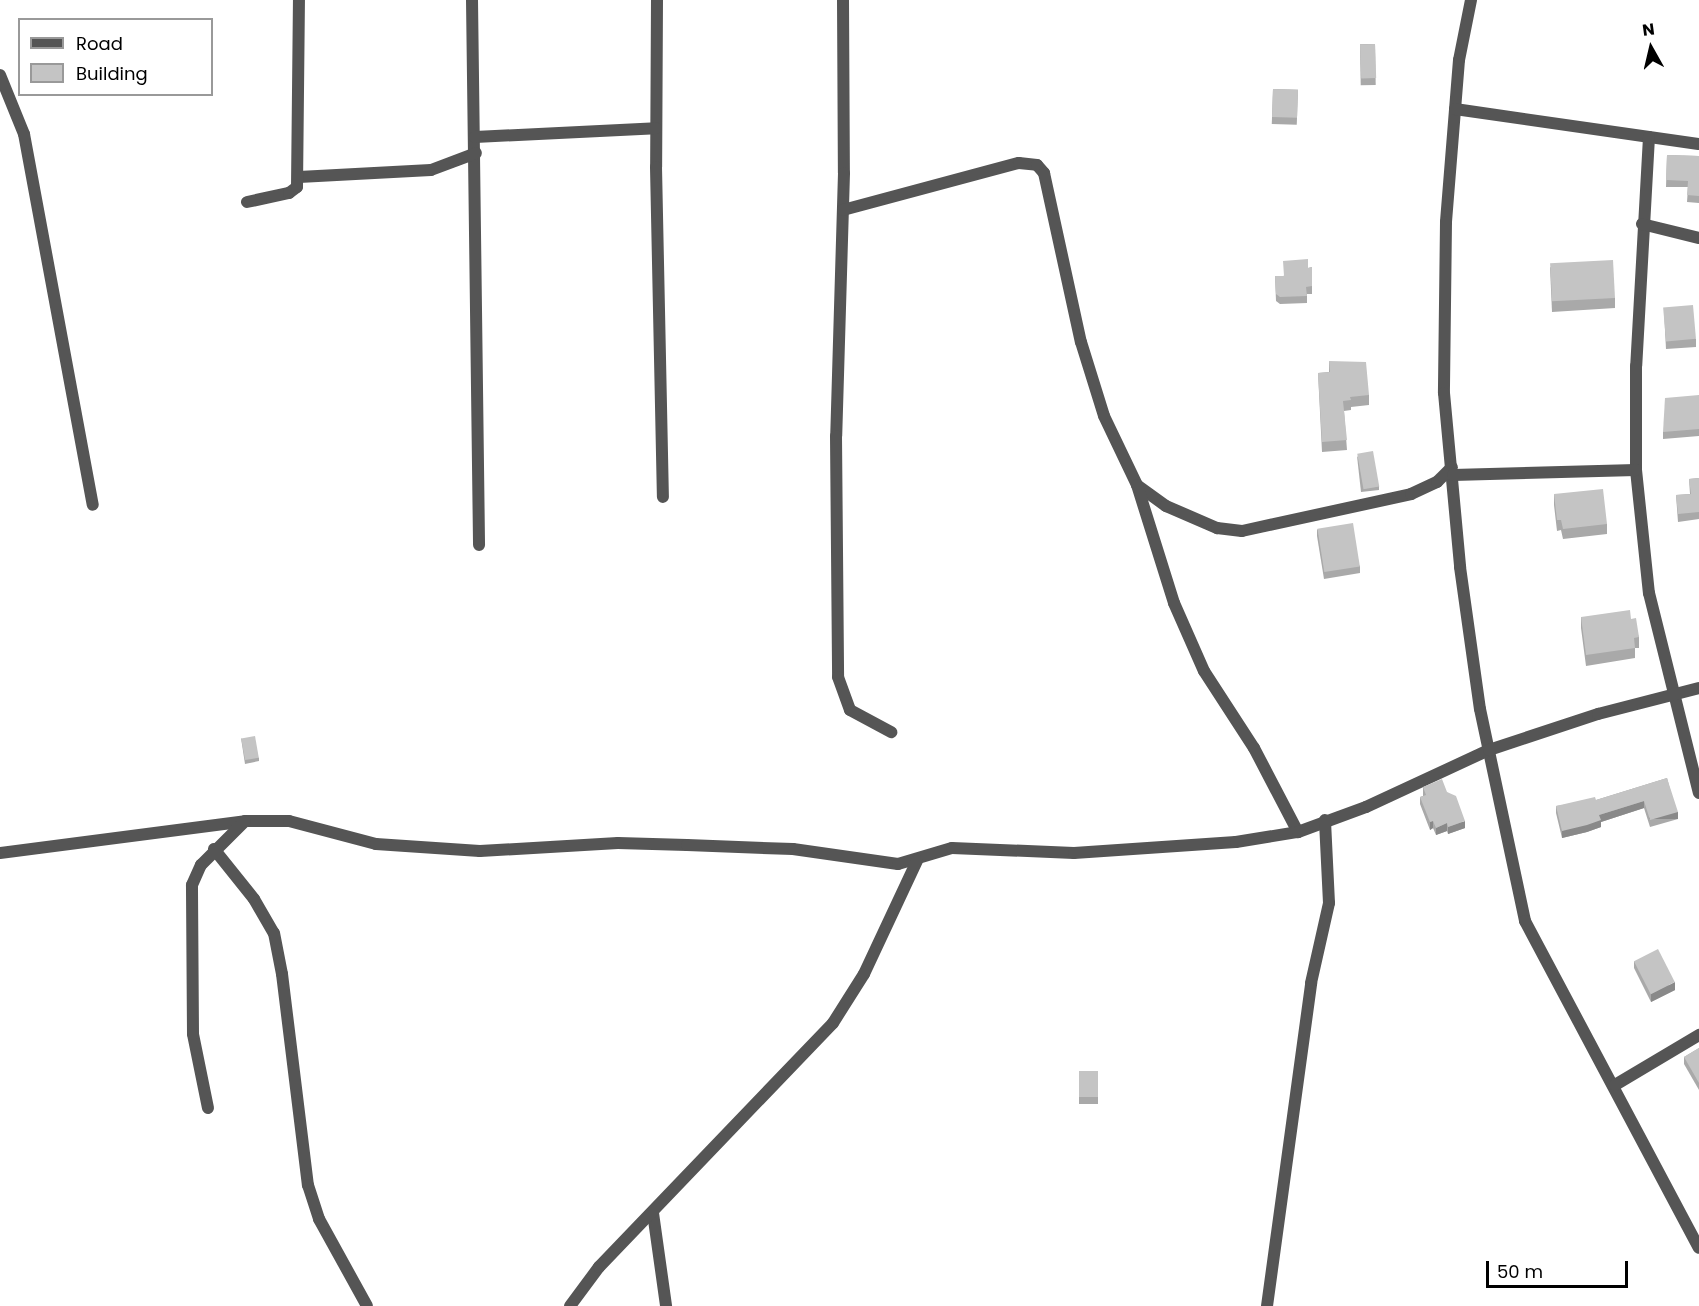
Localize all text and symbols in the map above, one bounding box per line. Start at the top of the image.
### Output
text: N [1641,17,1656,42]
legend [18,18,213,96]
north arrow [1621,18,1681,78]
text: Road [76,31,123,56]
text: Building [76,61,148,86]
scale bar [1489,1249,1632,1287]
text: 50 m [1497,1259,1543,1284]

